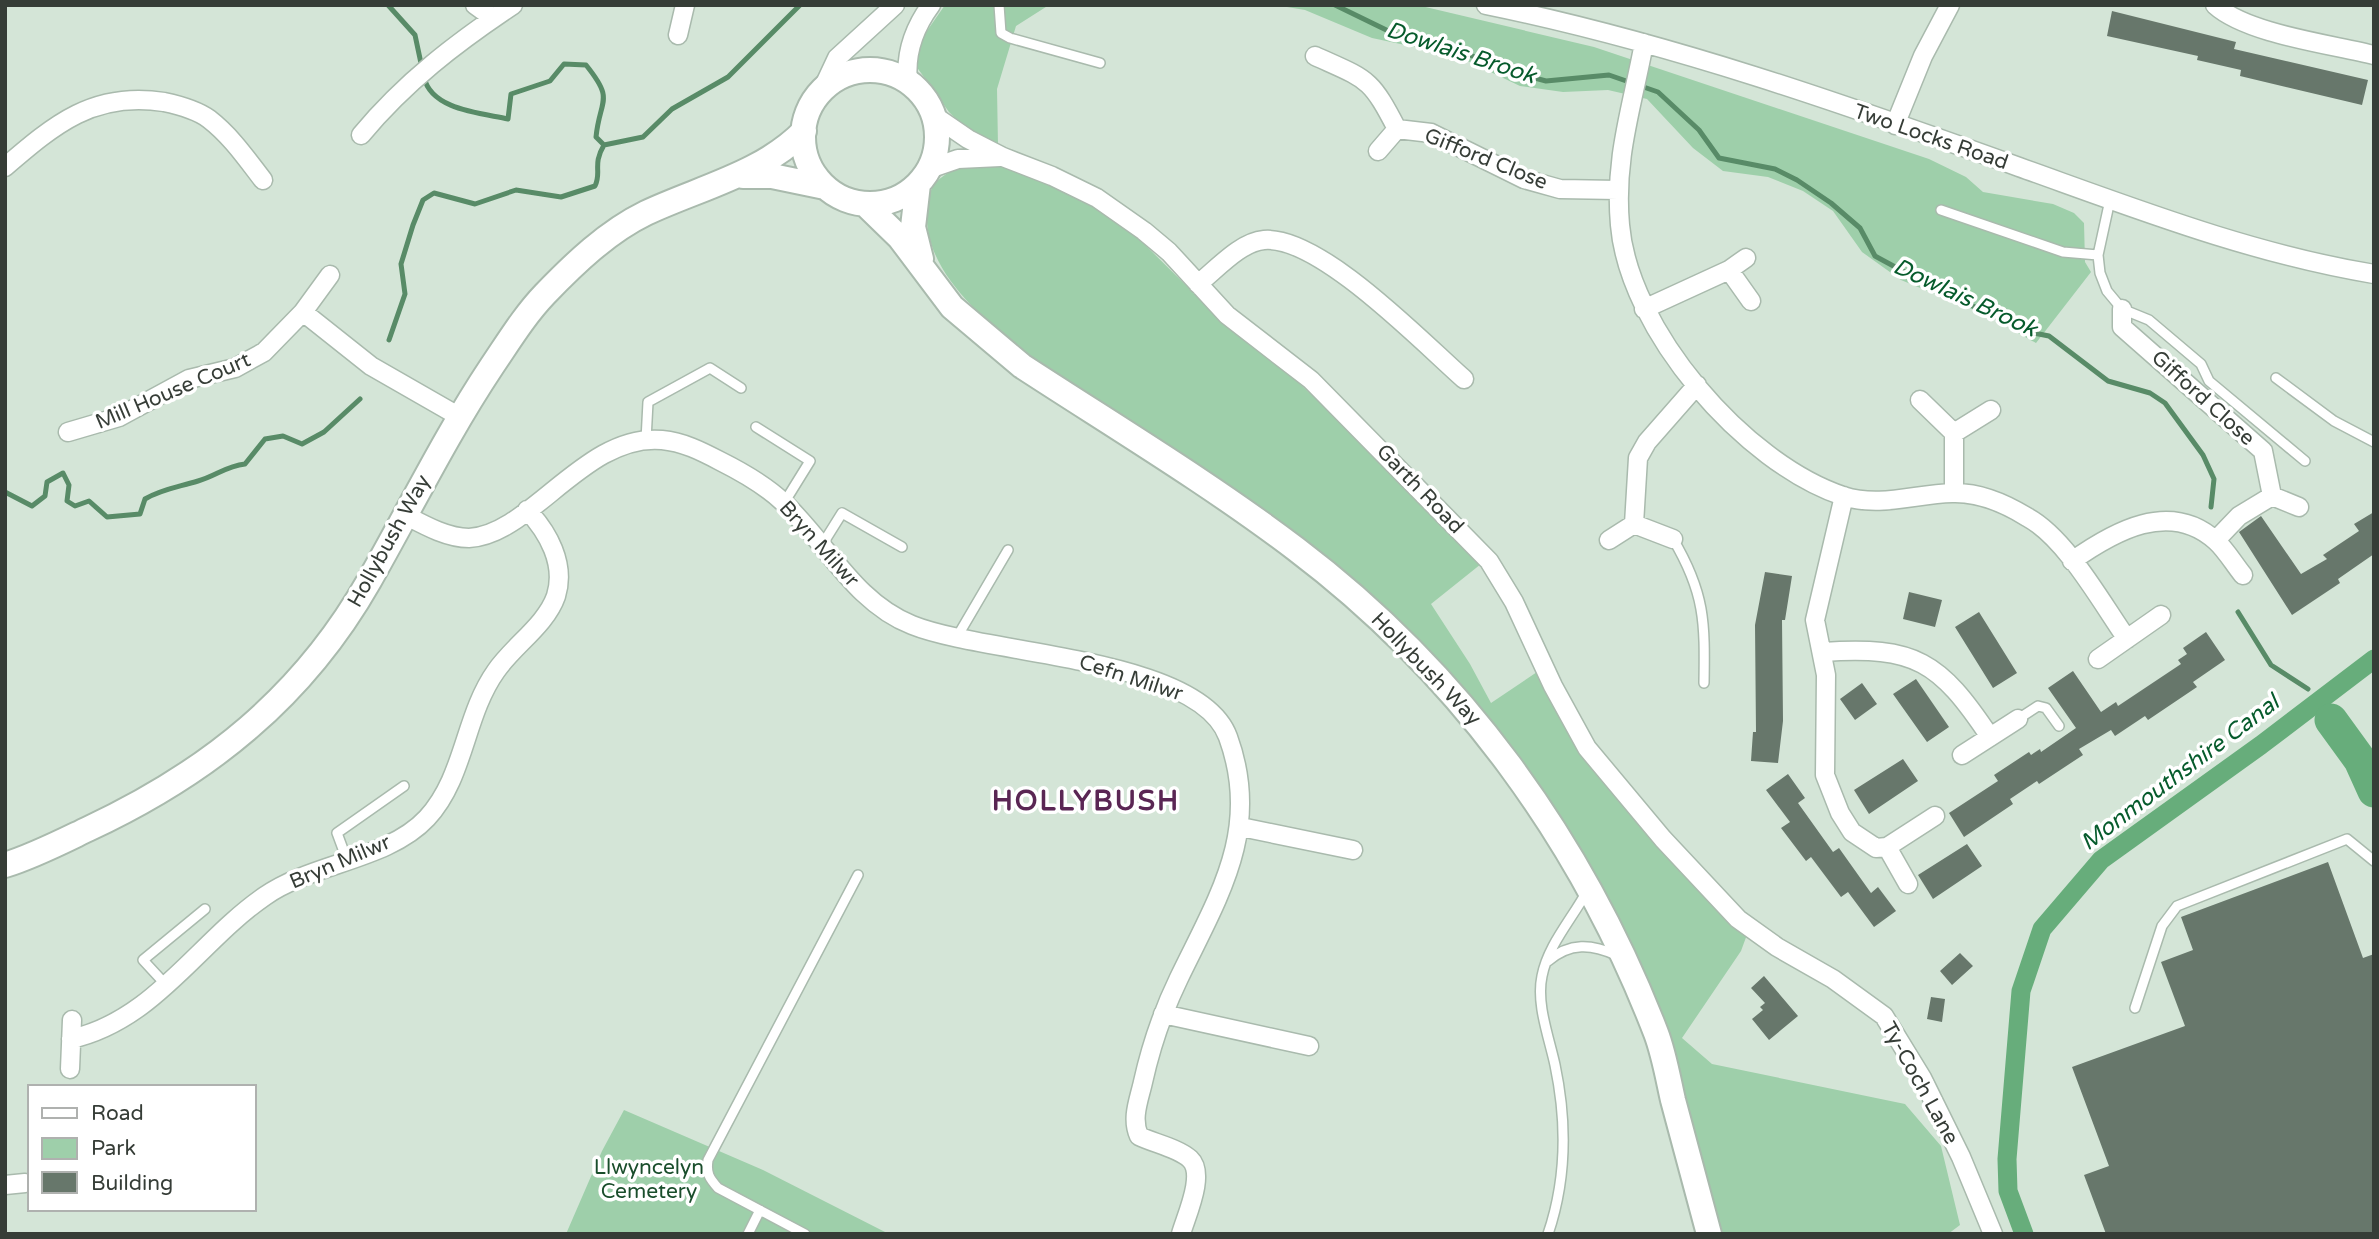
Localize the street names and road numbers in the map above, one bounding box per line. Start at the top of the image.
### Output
street label: Two Locks Road [1850,99,2012,175]
street label: Gifford Close [1421,123,1551,195]
street label: Gifford Close [2146,345,2260,451]
street label: Mill House Court [92,347,254,435]
street label: Garth Road [1371,439,1469,539]
street label: Hollybush Way [342,470,436,612]
street label: Bryn Milwr [774,496,864,592]
street label: Hollybush Way [1366,607,1486,731]
street label: Cefn Milwr [1076,649,1186,707]
street label: Bryn Milwr [286,830,394,894]
street label: Ty-Coch Lane [1876,1017,1964,1149]

